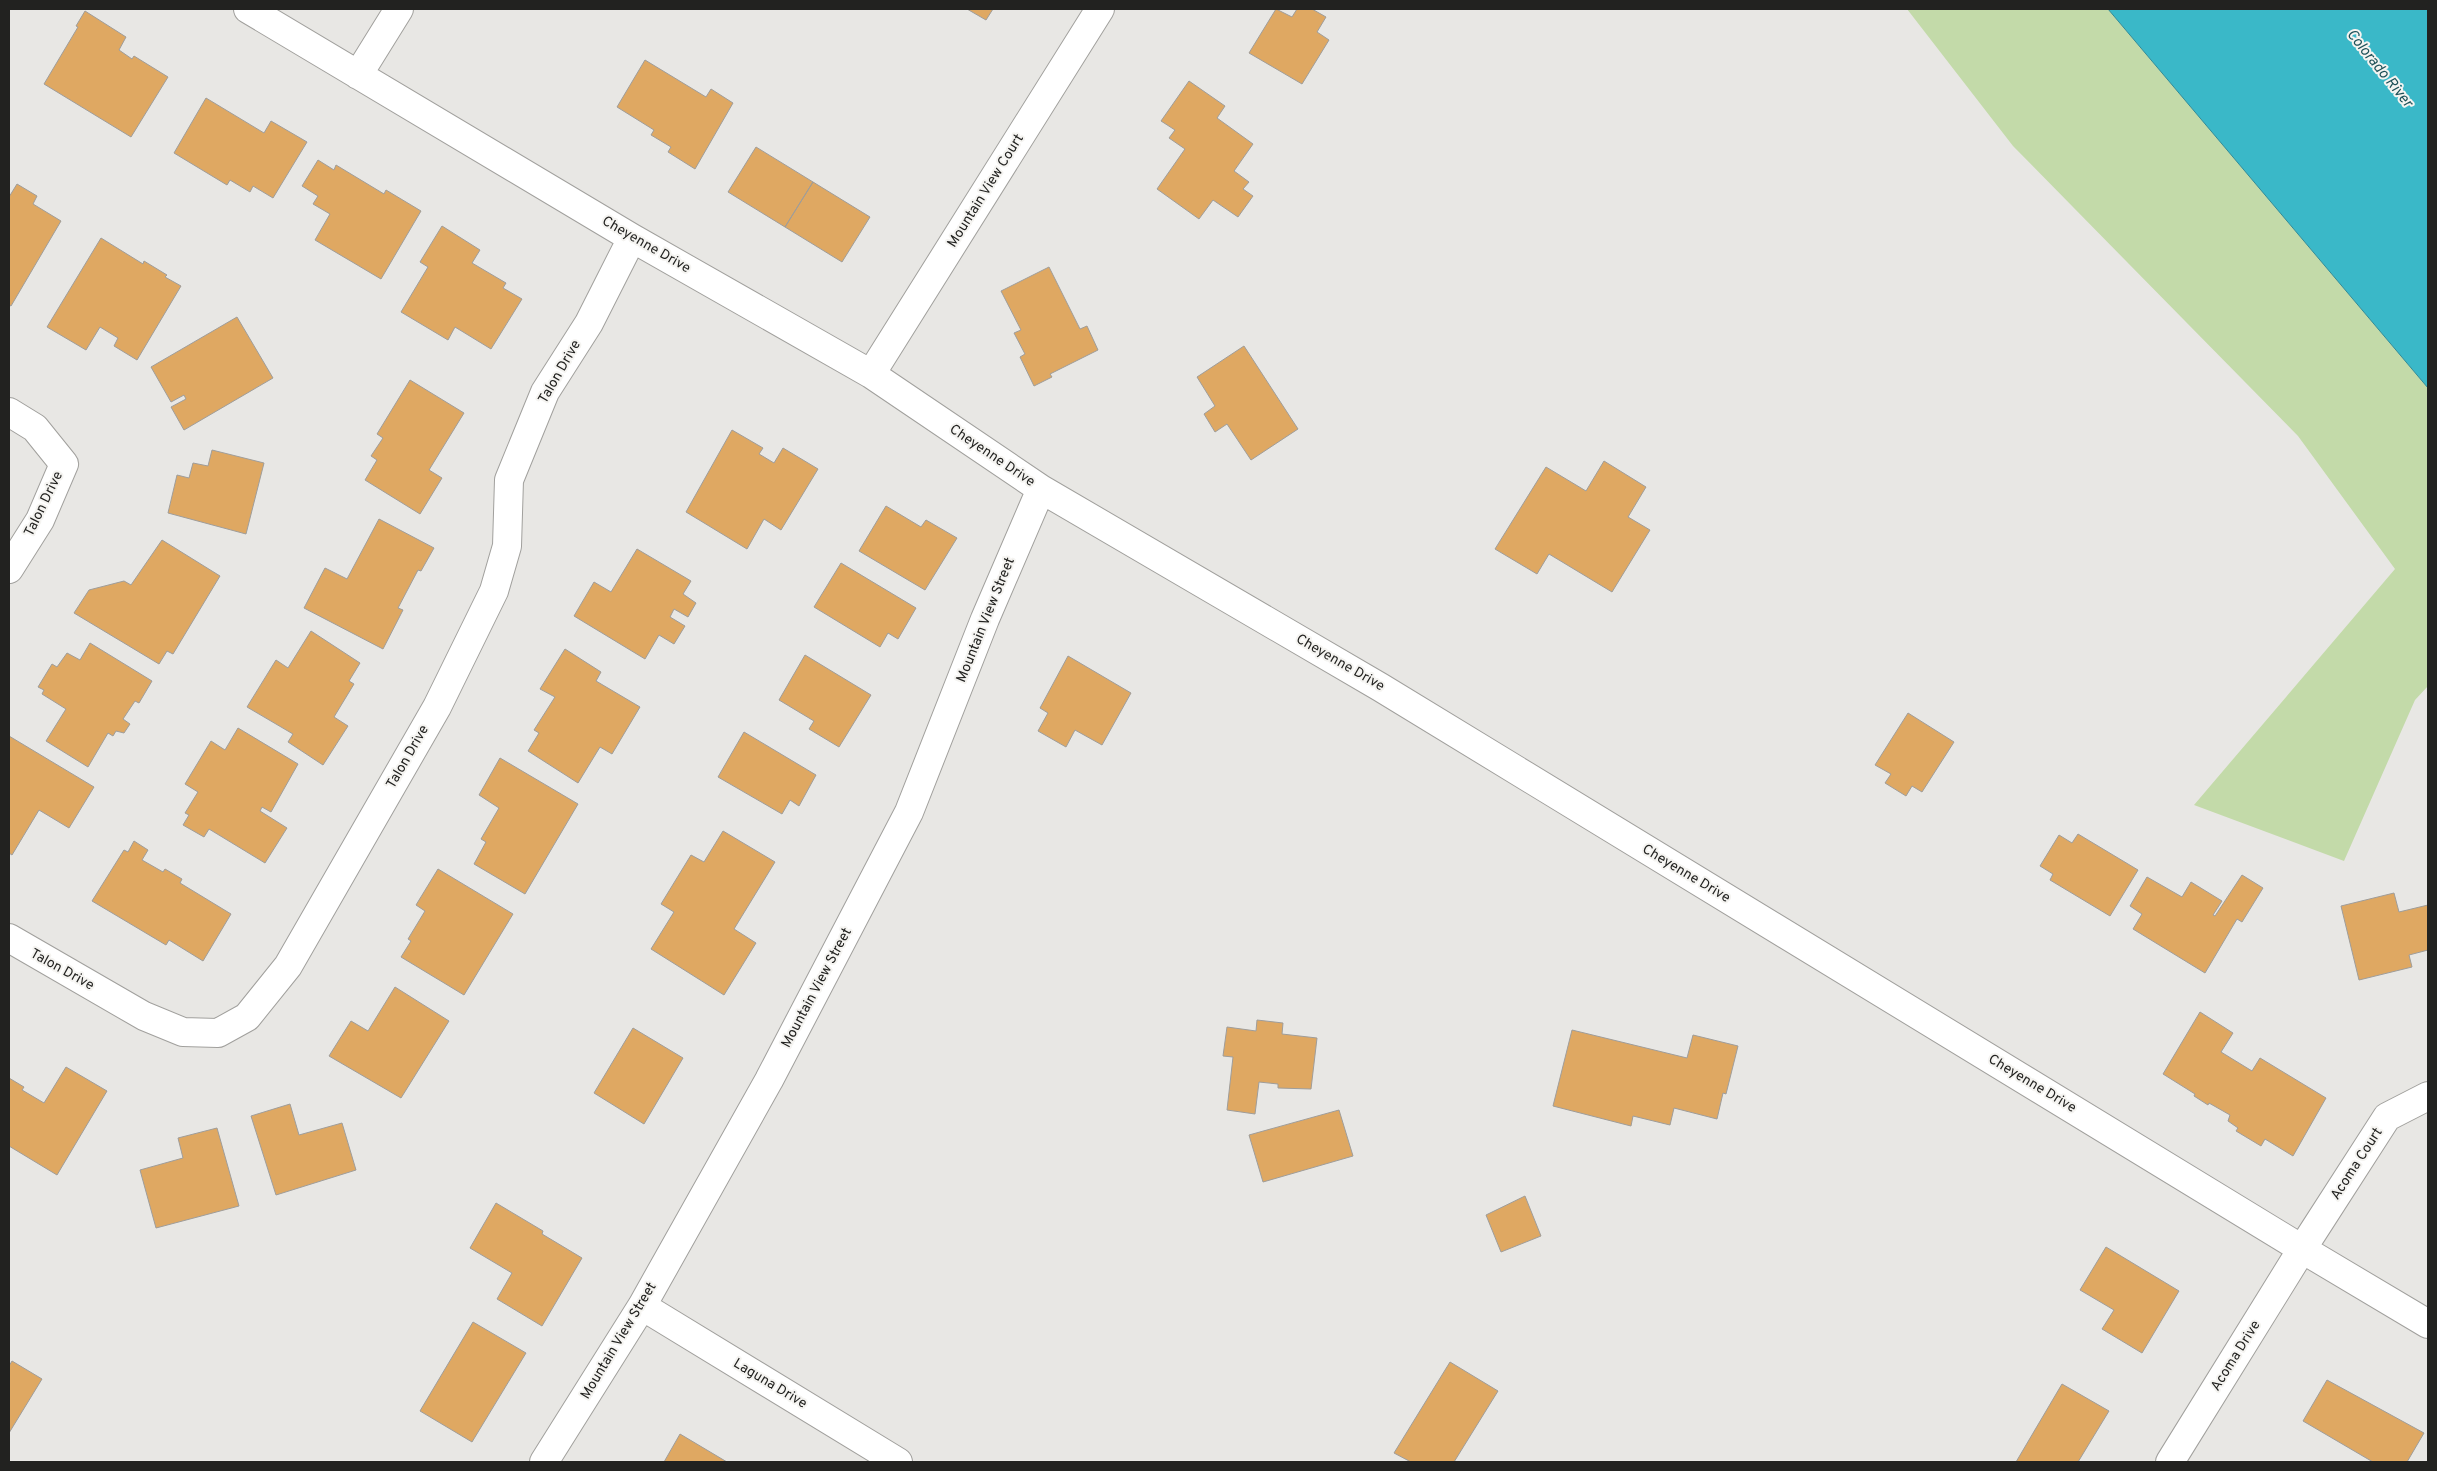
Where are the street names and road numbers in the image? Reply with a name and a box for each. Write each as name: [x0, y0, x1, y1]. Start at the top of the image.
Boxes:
street label: Mountain View Court: [944, 131, 1028, 251]
street label: Cheyenne Drive: [599, 213, 693, 277]
street label: Talon Drive: [535, 337, 585, 407]
street label: Cheyenne Drive: [946, 421, 1038, 491]
street label: Talon Drive: [21, 469, 67, 539]
street label: Mountain View Street: [953, 555, 1019, 685]
street label: Cheyenne Drive: [1293, 631, 1387, 695]
street label: Talon Drive: [383, 722, 433, 792]
street label: Cheyenne Drive: [1639, 841, 1733, 907]
street label: Mountain View Street: [778, 925, 856, 1051]
street label: Talon Drive: [27, 946, 97, 994]
street label: Cheyenne Drive: [1985, 1051, 2079, 1117]
street label: Acoma Court: [2327, 1125, 2387, 1203]
street label: Mountain View Street: [577, 1279, 661, 1403]
street label: Acoma Drive: [2208, 1318, 2264, 1394]
street label: Laguna Drive: [730, 1355, 810, 1413]

